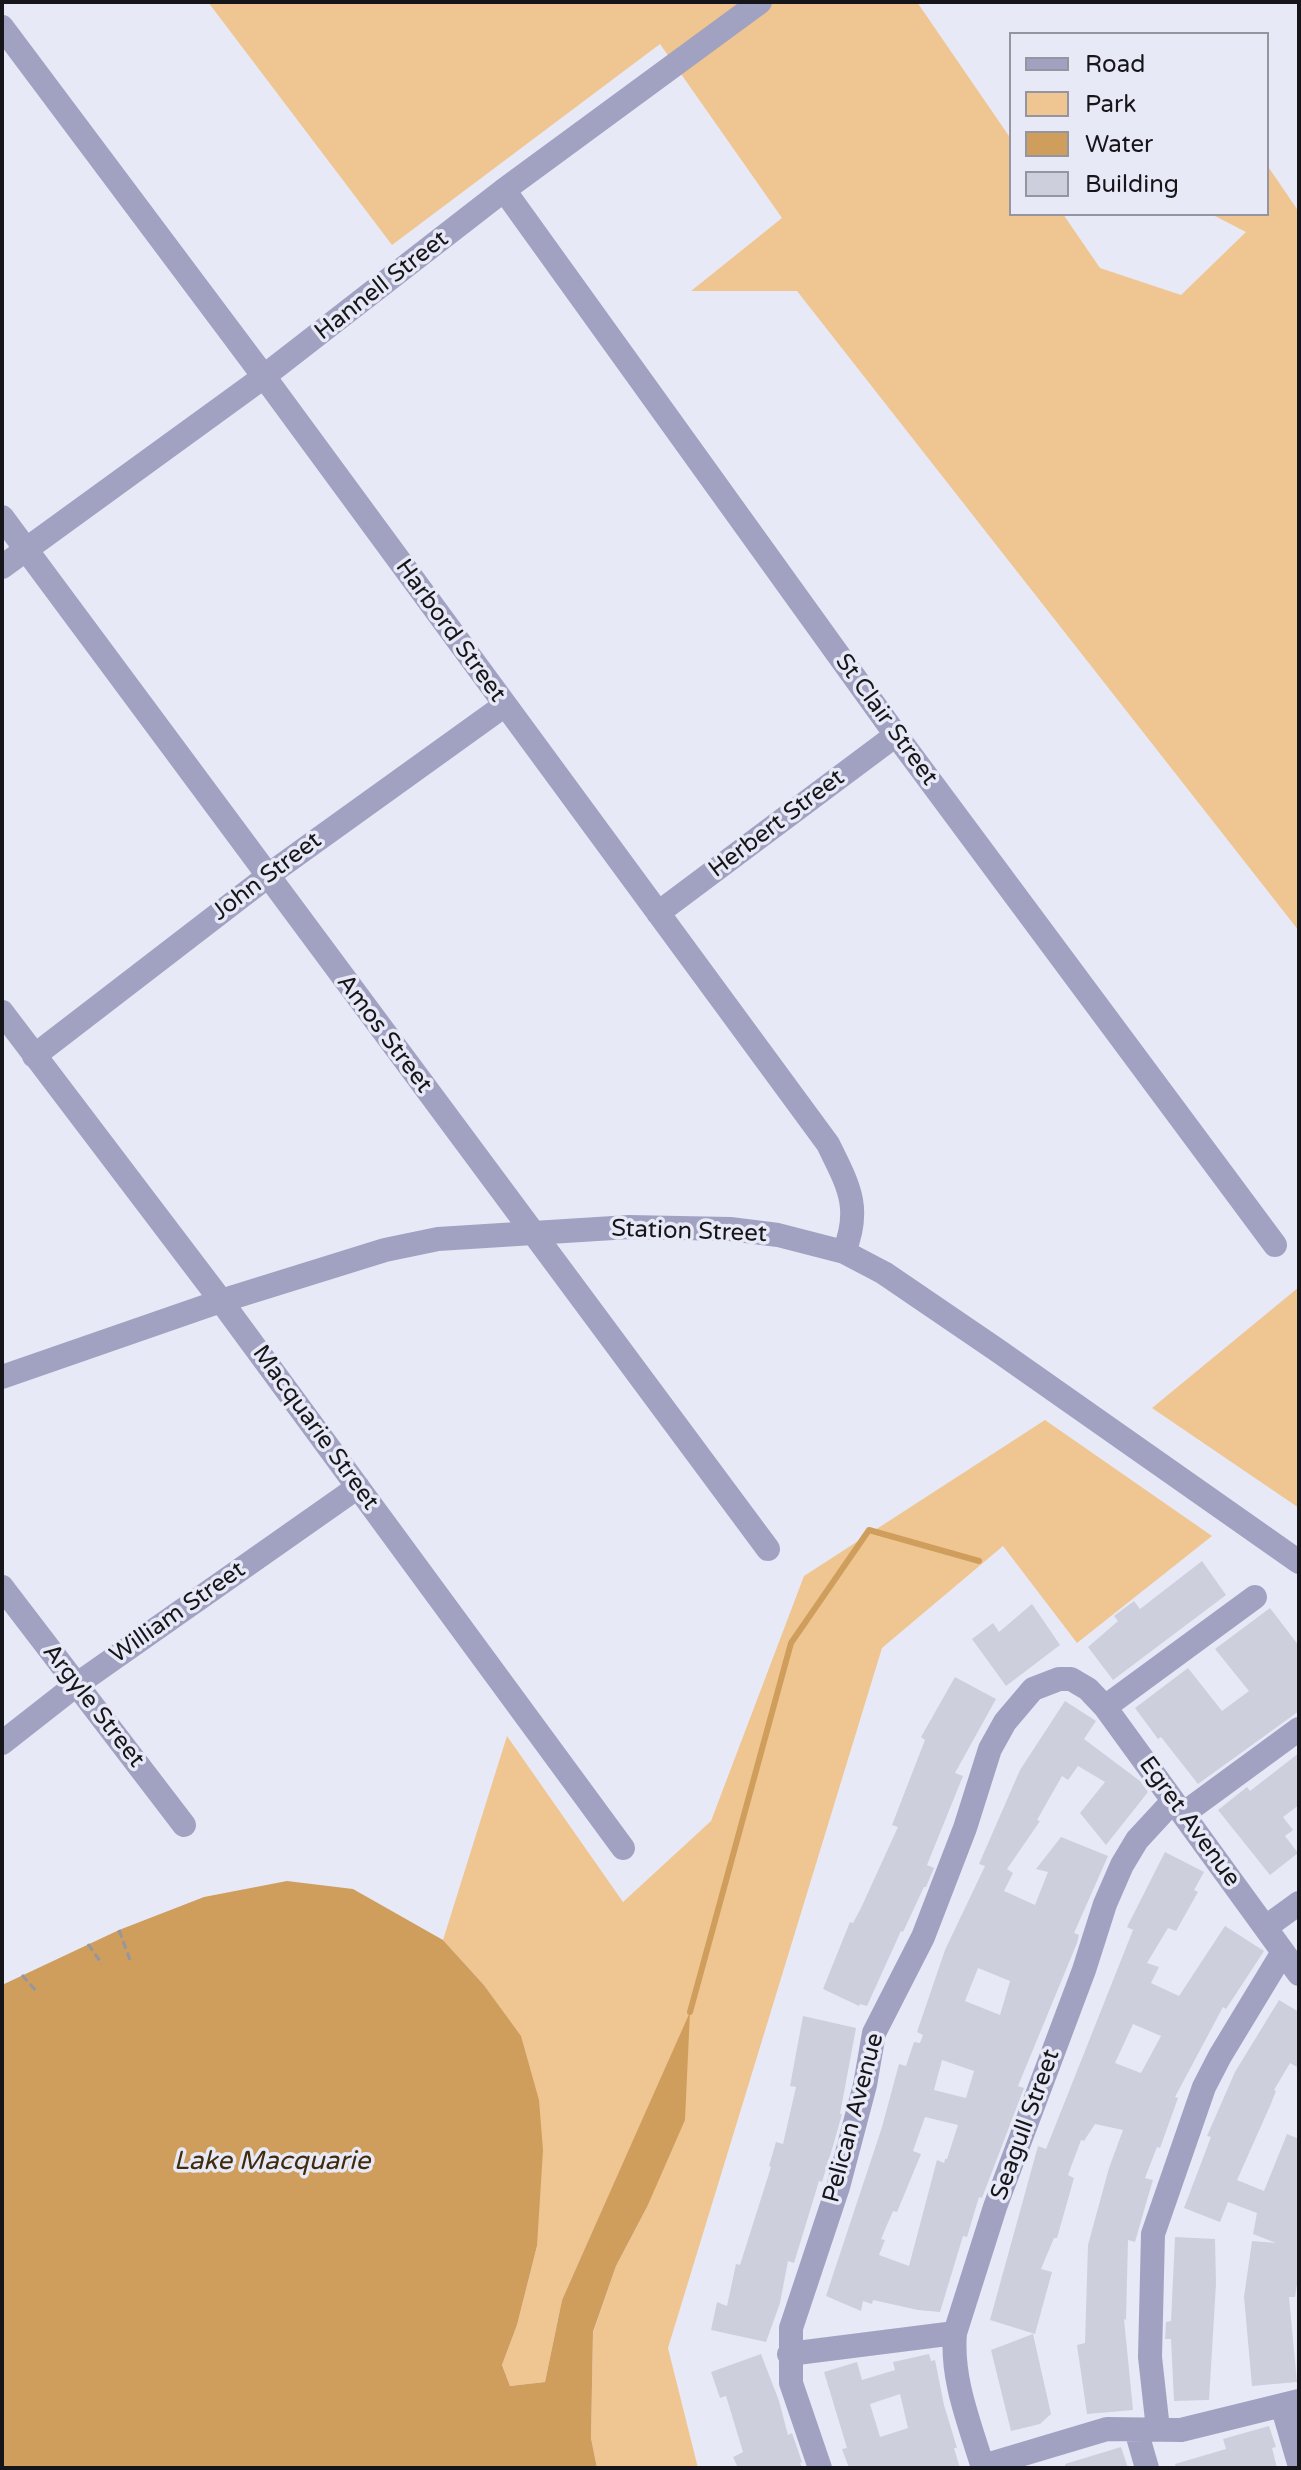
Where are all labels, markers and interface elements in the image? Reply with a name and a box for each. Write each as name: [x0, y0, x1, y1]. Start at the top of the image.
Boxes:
legend: [1009, 32, 1269, 216]
text: Road: [1085, 50, 1145, 79]
text: Park: [1085, 90, 1136, 119]
text: Water: [1085, 130, 1153, 159]
text: Building: [1085, 170, 1179, 199]
street label: Hannell Street: [310, 225, 454, 347]
street label: Harbord Street: [389, 554, 511, 708]
street label: St Clair Street: [829, 649, 943, 791]
street label: Herbert Street: [703, 764, 851, 884]
street label: John Street: [206, 826, 328, 928]
street label: Amos Street: [330, 969, 438, 1099]
street label: Station Street: [611, 1215, 767, 1249]
street label: Macquarie Street: [246, 1340, 384, 1516]
street label: William Street: [105, 1556, 251, 1670]
street label: Argyle Street: [36, 1638, 150, 1774]
street label: Egret Avenue: [1132, 1751, 1246, 1893]
street label: Pelican Avenue: [818, 2030, 890, 2206]
street label: Seagull Street: [985, 2046, 1067, 2204]
water label: Lake Macquarie: [174, 2146, 370, 2178]

